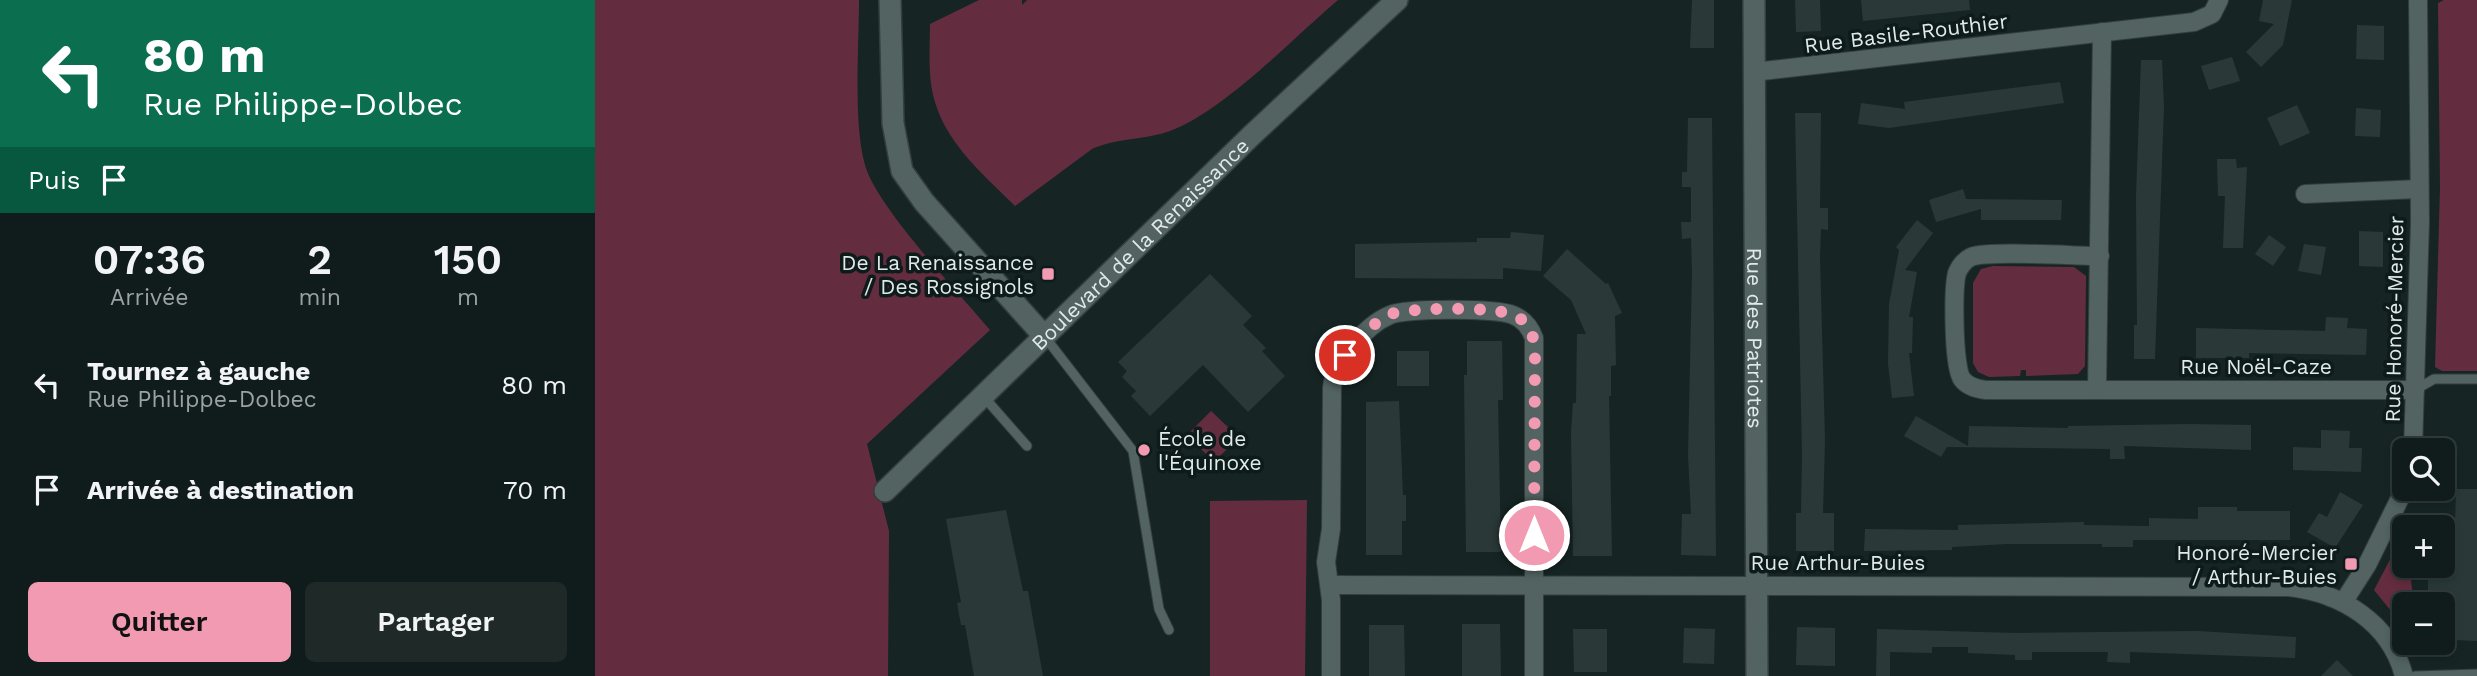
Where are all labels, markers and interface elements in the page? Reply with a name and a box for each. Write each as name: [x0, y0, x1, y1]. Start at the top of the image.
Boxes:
street label: Rue Basile-Routhier: [1803, 8, 2010, 58]
text: 80 m: [143, 26, 265, 84]
icon: left: [28, 28, 119, 119]
text: Rue Philippe-Dolbec: [143, 85, 463, 123]
street label: Boulevard de la Renaissance: [1026, 133, 1254, 355]
icon: arrive: [95, 161, 133, 199]
text: Puis: [28, 165, 81, 195]
street label: Rue Honoré-Mercier: [2380, 215, 2408, 423]
text: 07:36: [93, 235, 206, 284]
text: 2: [307, 235, 332, 284]
text: 150: [434, 235, 502, 284]
street label: Rue des Patriotes: [1743, 247, 1768, 429]
place label: De La Renaissance / Des Rossignols: [841, 250, 1034, 299]
marker: De La Renaissance / Des Rossignols: [1040, 266, 1056, 282]
text: Arrivée: [110, 284, 189, 311]
text: min: [299, 284, 341, 311]
text: m: [457, 284, 479, 311]
pin: [1315, 325, 1375, 385]
icon: arrive: [1326, 336, 1364, 374]
street label: Rue Noël-Caze: [2180, 354, 2332, 379]
text: Tournez à gauche: [87, 356, 310, 386]
icon: left: [28, 366, 66, 404]
text: 80 m: [501, 370, 567, 400]
text: Rue Philippe-Dolbec: [87, 386, 317, 413]
place label: École de l'Équinoxe: [1158, 426, 1262, 475]
map controls: [2392, 438, 2455, 655]
button: search: [2392, 438, 2455, 501]
marker: École de l'Équinoxe: [1136, 442, 1152, 458]
icon: arrive: [28, 471, 66, 509]
text: Arrivée à destination: [87, 475, 354, 505]
text: 70 m: [503, 475, 567, 505]
position arrow: [1497, 498, 1571, 572]
button: +: [2392, 515, 2455, 578]
place label: Honoré-Mercier / Arthur-Buies: [2176, 540, 2337, 589]
street label: Rue Arthur-Buies: [1751, 550, 1925, 575]
marker: Honoré-Mercier / Arthur-Buies: [2343, 556, 2359, 572]
button: Quitter: [28, 582, 291, 662]
button: Partager: [305, 582, 567, 662]
button: −: [2392, 592, 2455, 655]

